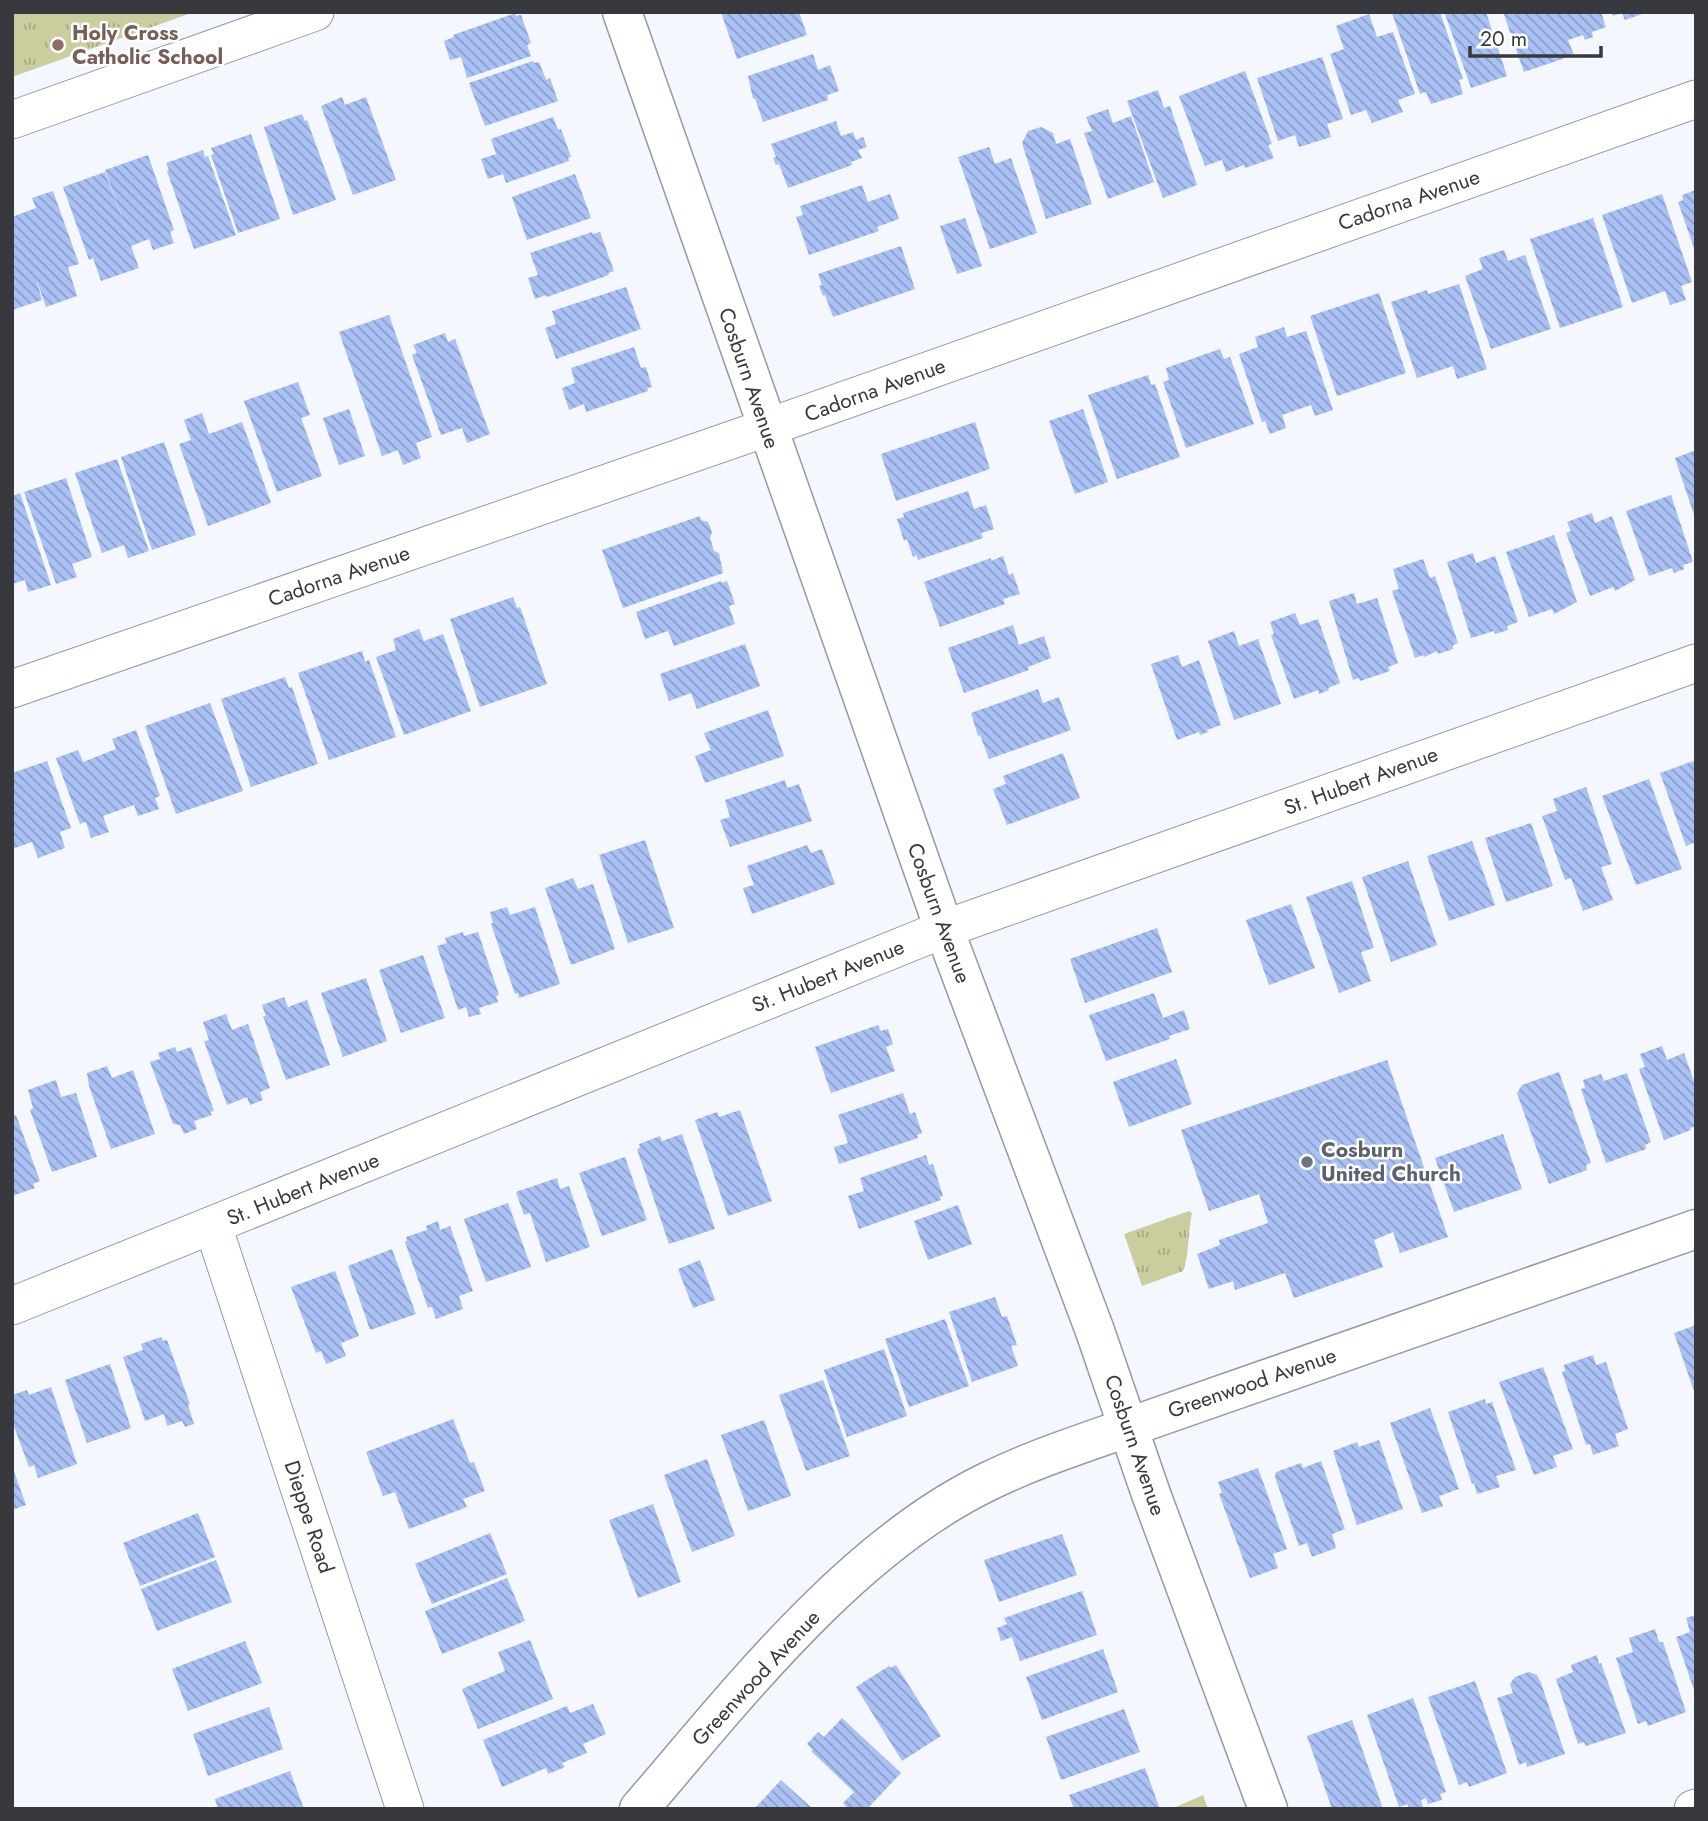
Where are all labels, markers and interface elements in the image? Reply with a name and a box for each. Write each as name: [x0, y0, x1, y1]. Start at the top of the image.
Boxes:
scale bar: [1470, 14, 1601, 58]
place label: Holy Cross Catholic School: [72, 18, 223, 72]
text: 20 m: [1480, 24, 1527, 54]
marker: Holy Cross Catholic School: [50, 37, 66, 53]
street label: Cadorna Avenue: [1334, 162, 1484, 238]
street label: Cosburn Avenue: [711, 303, 787, 453]
street label: Cadorna Avenue: [800, 351, 950, 429]
street label: Cadorna Avenue: [264, 538, 414, 614]
street label: St. Hubert Avenue: [1280, 739, 1442, 823]
street label: Cosburn Avenue: [900, 839, 978, 987]
street label: St. Hubert Avenue: [747, 932, 909, 1020]
place label: Cosburn United Church: [1321, 1135, 1461, 1189]
street label: St. Hubert Avenue: [222, 1145, 384, 1233]
marker: Cosburn United Church: [1299, 1154, 1315, 1170]
street label: Greenwood Avenue: [1164, 1340, 1340, 1426]
street label: Cosburn Avenue: [1097, 1370, 1173, 1520]
street label: Dieppe Road: [277, 1457, 341, 1577]
street label: Greenwood Avenue: [685, 1603, 827, 1753]

